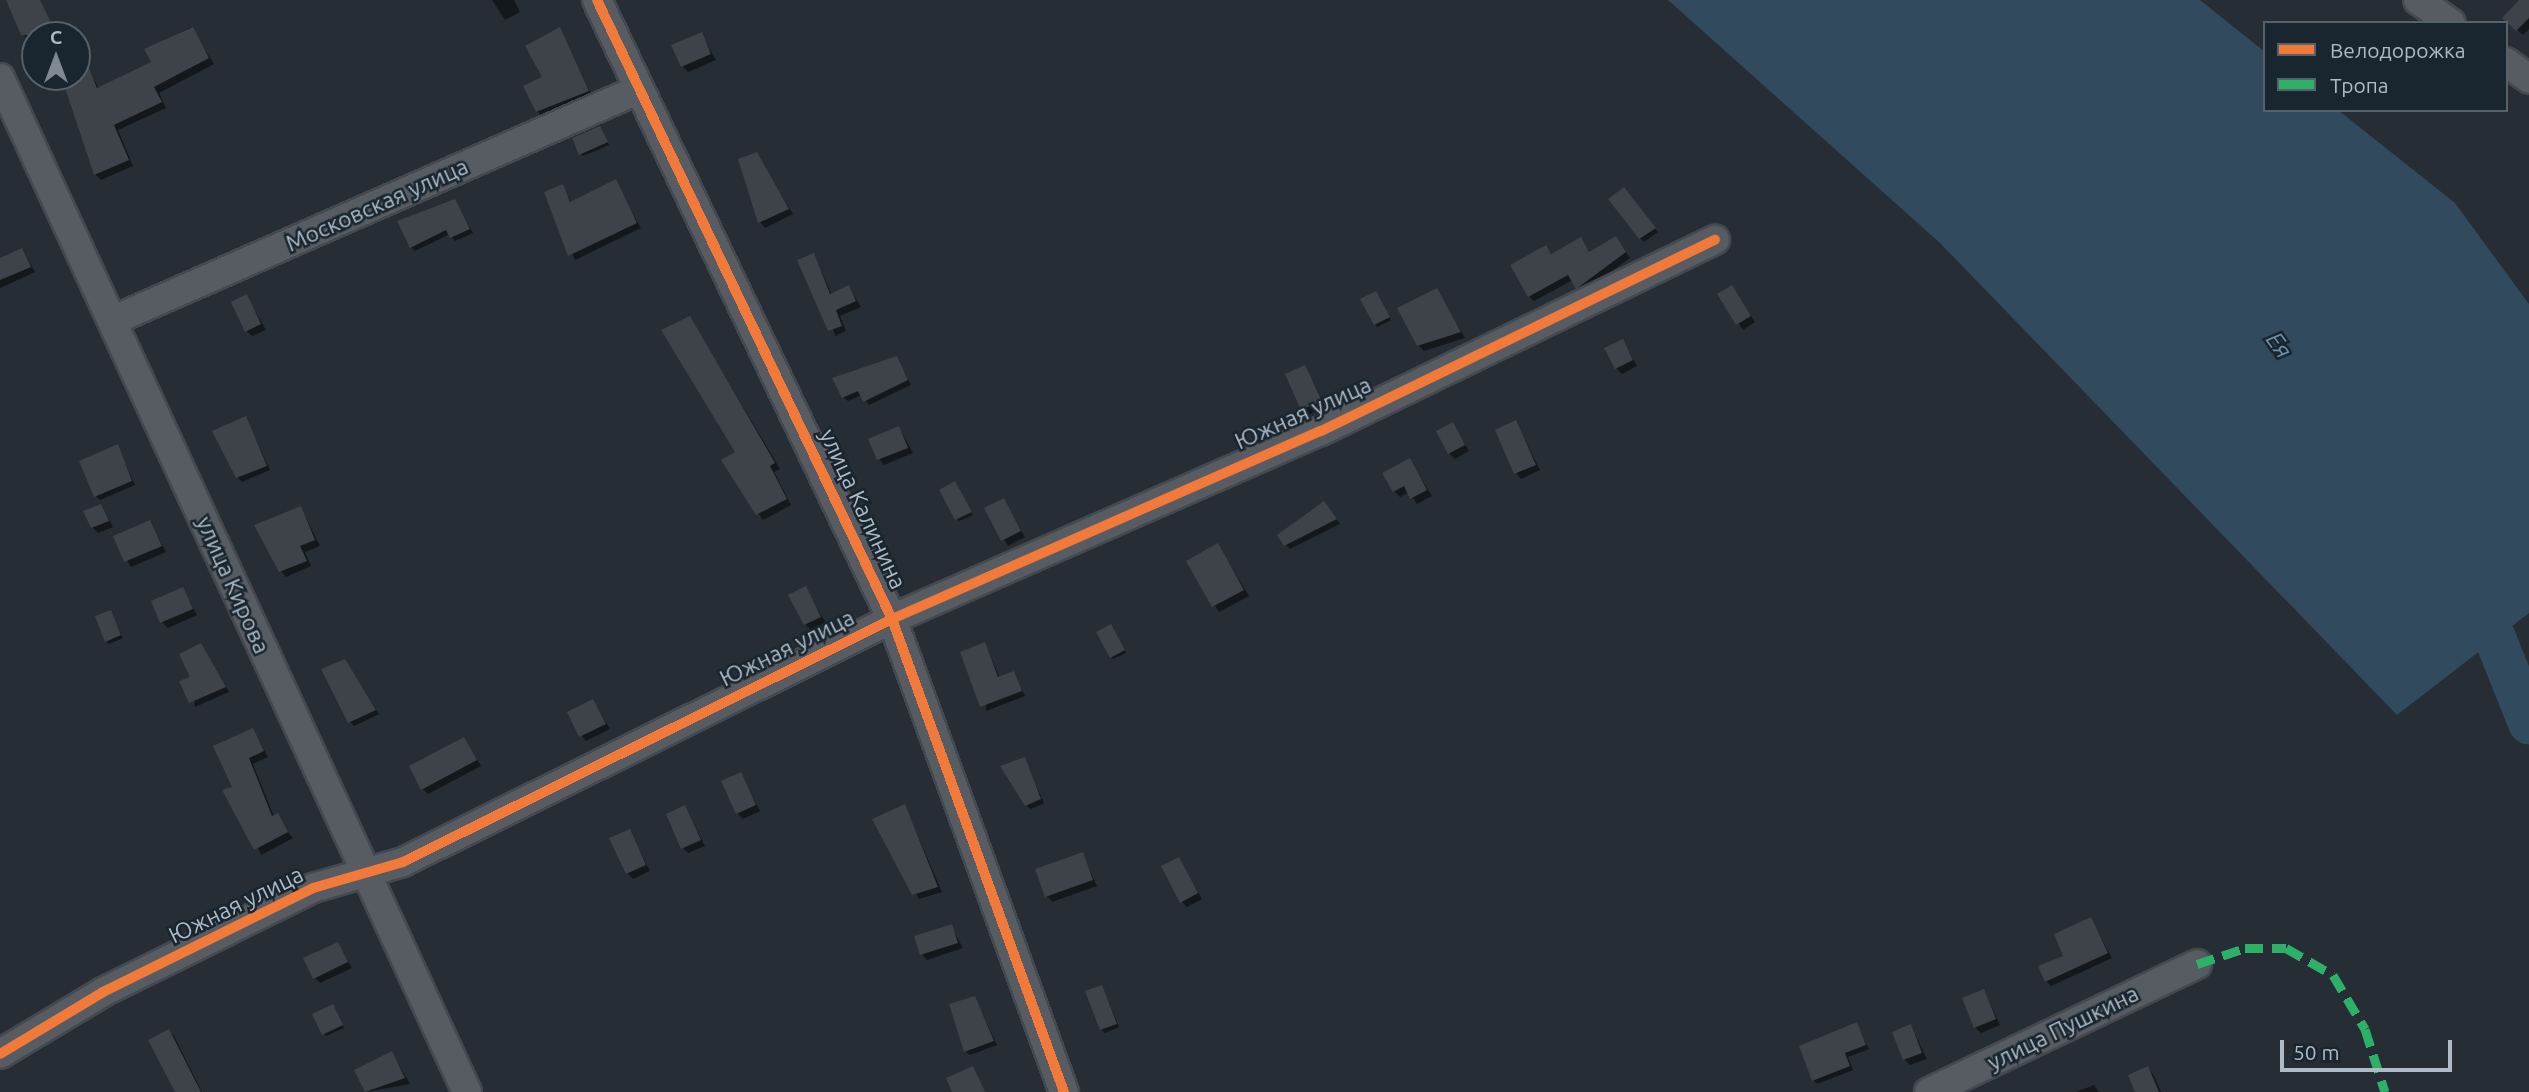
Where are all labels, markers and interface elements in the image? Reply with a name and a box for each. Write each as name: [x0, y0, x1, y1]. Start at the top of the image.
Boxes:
north arrow: [21, 21, 91, 91]
legend: [2263, 21, 2508, 112]
text: С: [50, 26, 62, 48]
text: Велодорожка: [2330, 38, 2466, 62]
text: Тропа: [2330, 73, 2389, 97]
street label: Московская улица: [282, 152, 472, 258]
water label: Ея: [2260, 326, 2298, 364]
street label: Южная улица: [1231, 371, 1375, 455]
street label: улица Калинина: [814, 425, 912, 593]
street label: улица Кирова: [190, 512, 276, 658]
street label: Южная улица: [715, 604, 859, 692]
street label: Южная улица: [164, 861, 308, 949]
street label: улица Пушкина: [1983, 980, 2143, 1076]
scale bar: [2284, 1026, 2456, 1070]
text: 50 m: [2293, 1040, 2340, 1064]

